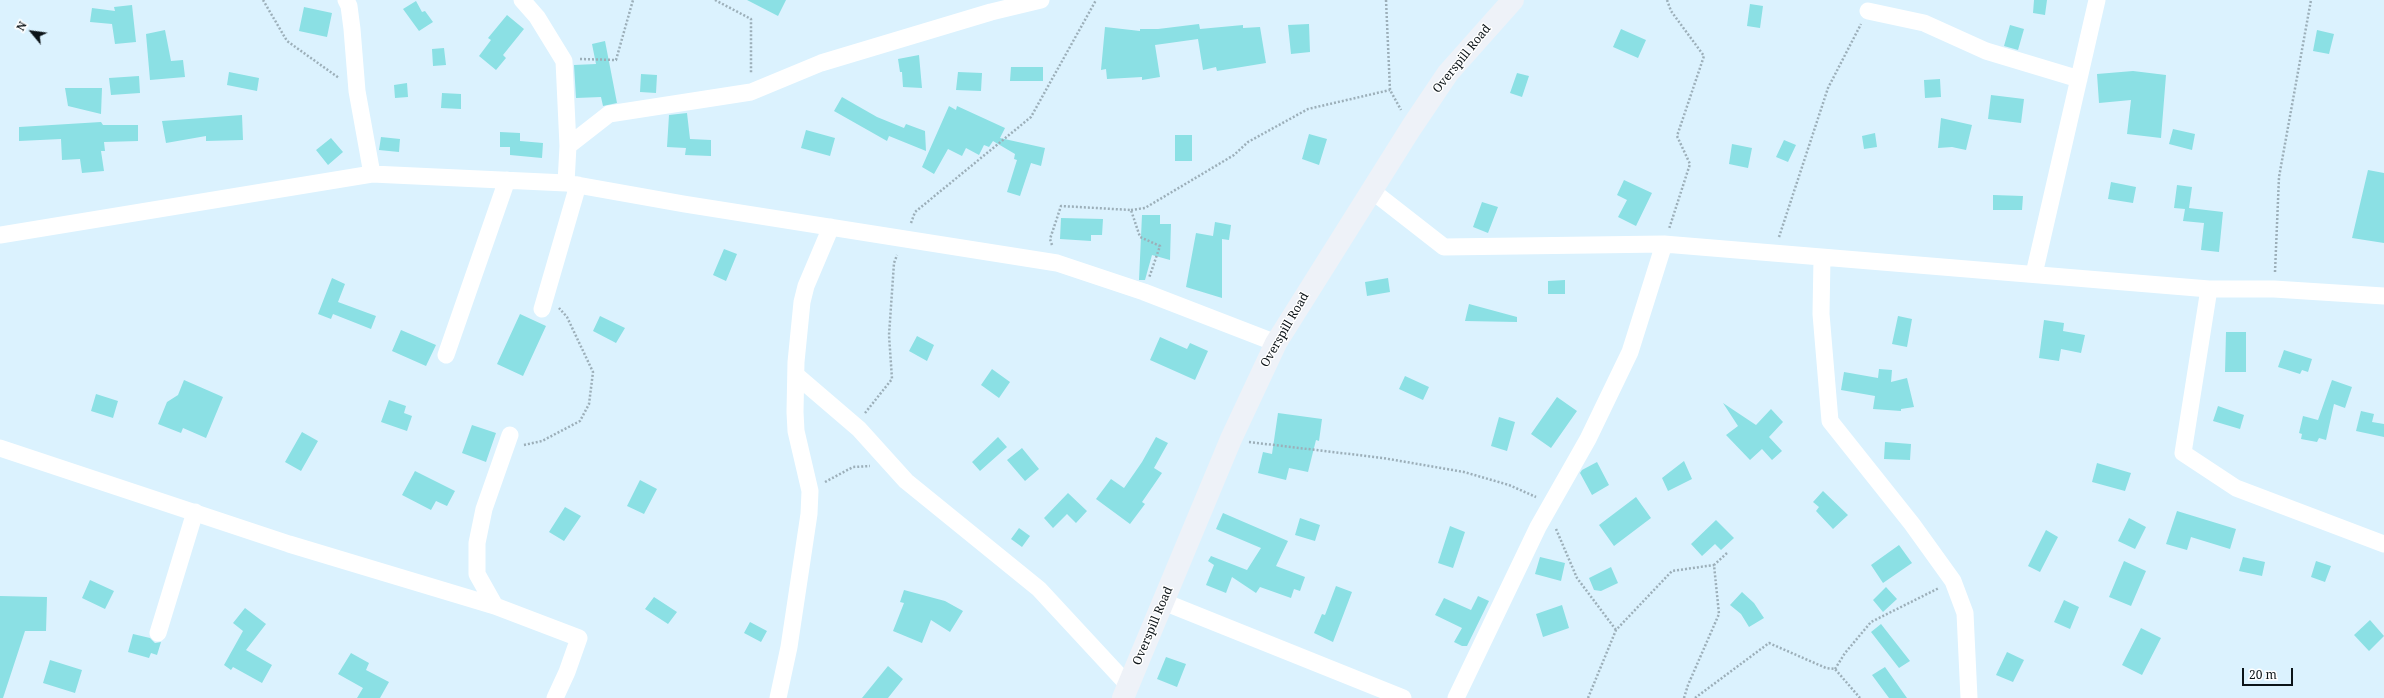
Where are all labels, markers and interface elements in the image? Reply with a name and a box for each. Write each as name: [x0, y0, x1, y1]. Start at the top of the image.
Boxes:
north arrow: [12, 12, 52, 52]
text: N: [12, 19, 30, 33]
street label: Overspill Road: [1430, 22, 1494, 96]
street label: Overspill Road: [1258, 290, 1312, 370]
street label: Overspill Road: [1130, 585, 1176, 667]
scale bar: [2244, 660, 2295, 686]
text: 20 m: [2249, 666, 2277, 683]

